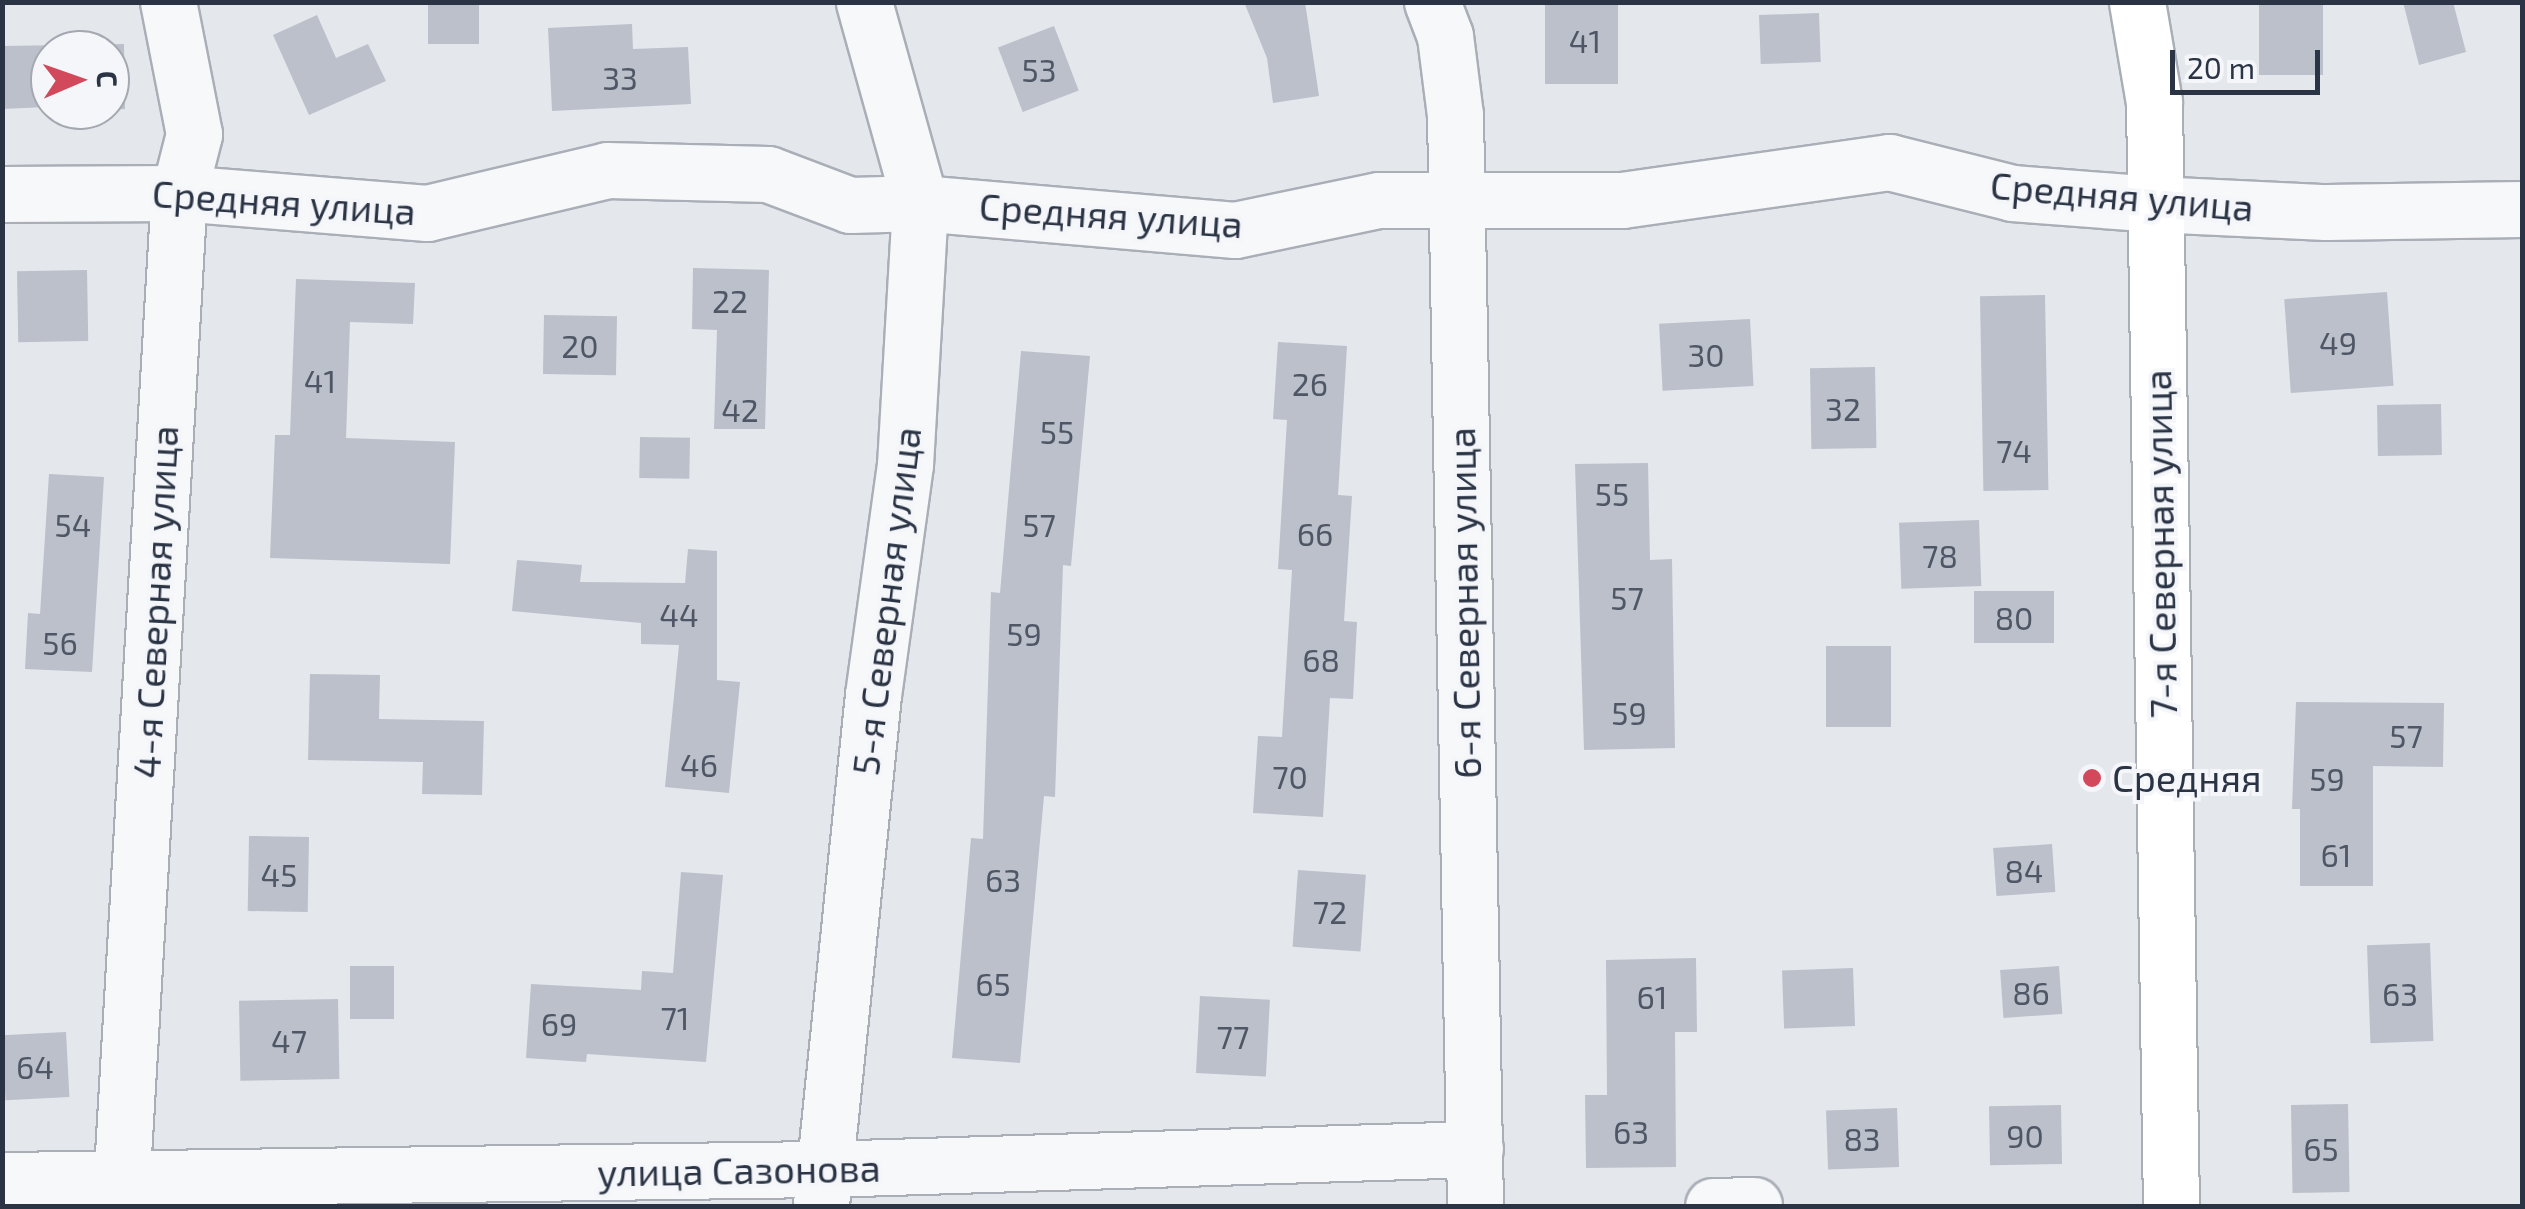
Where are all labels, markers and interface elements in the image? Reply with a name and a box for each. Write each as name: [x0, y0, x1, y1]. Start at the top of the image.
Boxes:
house number: 41: [1569, 21, 1601, 59]
north arrow: [30, 30, 130, 130]
scale bar: [2175, 30, 2325, 92]
text: 20 m: [2187, 49, 2255, 85]
house number: 53: [1022, 50, 1056, 88]
house number: 33: [602, 58, 638, 96]
text: С: [91, 70, 125, 88]
street label: Средняя улица: [1988, 162, 2256, 230]
street label: Средняя улица: [151, 170, 417, 234]
street label: Средняя улица: [978, 183, 1244, 247]
house number: 22: [712, 281, 748, 319]
house number: 49: [2319, 323, 2357, 361]
house number: 20: [561, 326, 599, 364]
house number: 30: [1687, 335, 1725, 373]
house number: 41: [304, 361, 336, 399]
house number: 26: [1292, 364, 1328, 402]
street label: 7-я Северная улица: [2134, 369, 2186, 719]
house number: 32: [1825, 389, 1861, 427]
house number: 42: [721, 390, 759, 428]
house number: 55: [1040, 412, 1074, 450]
street label: 4-я Северная улица: [123, 424, 187, 780]
street label: 5-я Северная улица: [842, 424, 930, 778]
street label: 6-я Северная улица: [1438, 427, 1490, 779]
house number: 74: [1996, 431, 2032, 469]
house number: 55: [1595, 474, 1629, 512]
house number: 54: [55, 505, 91, 543]
house number: 57: [1022, 505, 1056, 543]
house number: 66: [1297, 514, 1333, 552]
house number: 78: [1922, 536, 1958, 574]
house number: 57: [1610, 578, 1644, 616]
house number: 44: [659, 595, 699, 633]
house number: 80: [1995, 598, 2033, 636]
house number: 59: [1006, 614, 1042, 652]
house number: 56: [42, 623, 78, 661]
house number: 68: [1302, 640, 1340, 678]
house number: 59: [1611, 693, 1647, 731]
house number: 57: [2389, 716, 2423, 754]
house number: 46: [680, 745, 718, 783]
place label: Средняя: [2112, 755, 2262, 801]
house number: 70: [1272, 757, 1308, 795]
house number: 59: [2309, 759, 2345, 797]
marker: Средняя: [2081, 767, 2103, 789]
house number: 61: [2320, 835, 2352, 873]
house number: 84: [2004, 851, 2044, 889]
house number: 45: [261, 855, 297, 893]
house number: 63: [985, 860, 1021, 898]
house number: 72: [1313, 892, 1347, 930]
house number: 65: [975, 964, 1011, 1002]
house number: 86: [2012, 973, 2050, 1011]
house number: 63: [2382, 974, 2418, 1012]
house number: 61: [1636, 977, 1668, 1015]
house number: 71: [660, 998, 690, 1036]
house number: 69: [541, 1004, 577, 1042]
house number: 77: [1217, 1017, 1249, 1055]
house number: 47: [271, 1021, 307, 1059]
house number: 64: [16, 1047, 54, 1085]
house number: 63: [1613, 1112, 1649, 1150]
house number: 90: [2006, 1116, 2044, 1154]
house number: 83: [1843, 1119, 1881, 1157]
house number: 65: [2303, 1129, 2339, 1167]
street label: улица Сазонова: [597, 1145, 881, 1195]

